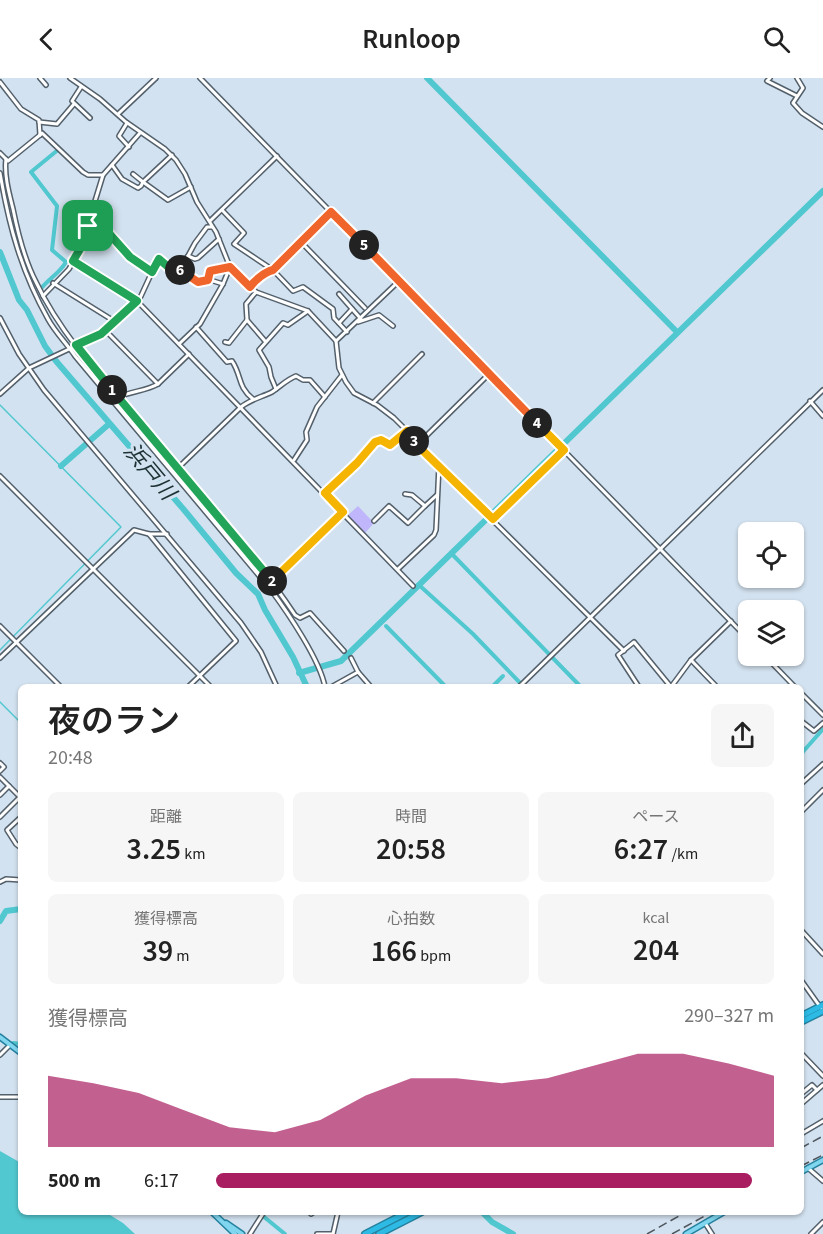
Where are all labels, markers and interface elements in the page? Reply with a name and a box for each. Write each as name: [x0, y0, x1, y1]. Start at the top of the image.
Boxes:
text: Runloop: [362, 20, 461, 59]
icon: back: [30, 23, 63, 56]
icon: search: [760, 23, 793, 56]
pin: [62, 200, 113, 251]
icon: arrive: [71, 209, 104, 242]
pin: 5: [349, 230, 379, 260]
text: 5: [360, 234, 368, 256]
pin: 6: [165, 255, 195, 285]
text: 6: [176, 259, 184, 281]
pin: 1: [97, 375, 127, 405]
text: 1: [108, 379, 116, 401]
pin: 4: [522, 408, 552, 438]
text: 4: [533, 412, 541, 434]
pin: 3: [399, 426, 429, 456]
text: 3: [410, 430, 418, 452]
water label: 浜戸川: [116, 436, 184, 509]
map controls: [738, 522, 804, 666]
button: locate: [738, 522, 804, 588]
pin: 2: [257, 566, 287, 596]
text: 2: [268, 570, 276, 592]
button: layers: [738, 600, 804, 666]
text: 夜のラン: [48, 698, 180, 745]
button: share: [711, 704, 774, 767]
text: 20:48: [48, 744, 93, 772]
text: 距離: [150, 806, 182, 828]
text: 時間: [395, 806, 427, 828]
text: ペース: [632, 806, 680, 828]
text: 3.25: [127, 828, 181, 871]
text: 20:58: [376, 828, 446, 871]
text: 6:27: [614, 828, 668, 871]
text: km: [181, 843, 205, 865]
text: /km: [668, 843, 698, 865]
text: kcal: [643, 907, 669, 929]
text: 獲得標高: [134, 908, 198, 930]
text: 心拍数: [387, 908, 435, 930]
text: 204: [633, 929, 679, 972]
text: 39: [142, 930, 173, 973]
text: 166: [371, 930, 417, 973]
text: m: [173, 945, 190, 967]
text: bpm: [417, 945, 451, 967]
text: 290–327 m: [684, 1002, 774, 1030]
text: 獲得標高: [48, 1005, 128, 1033]
text: 500 m: [48, 1167, 101, 1195]
text: 6:17: [144, 1167, 179, 1195]

